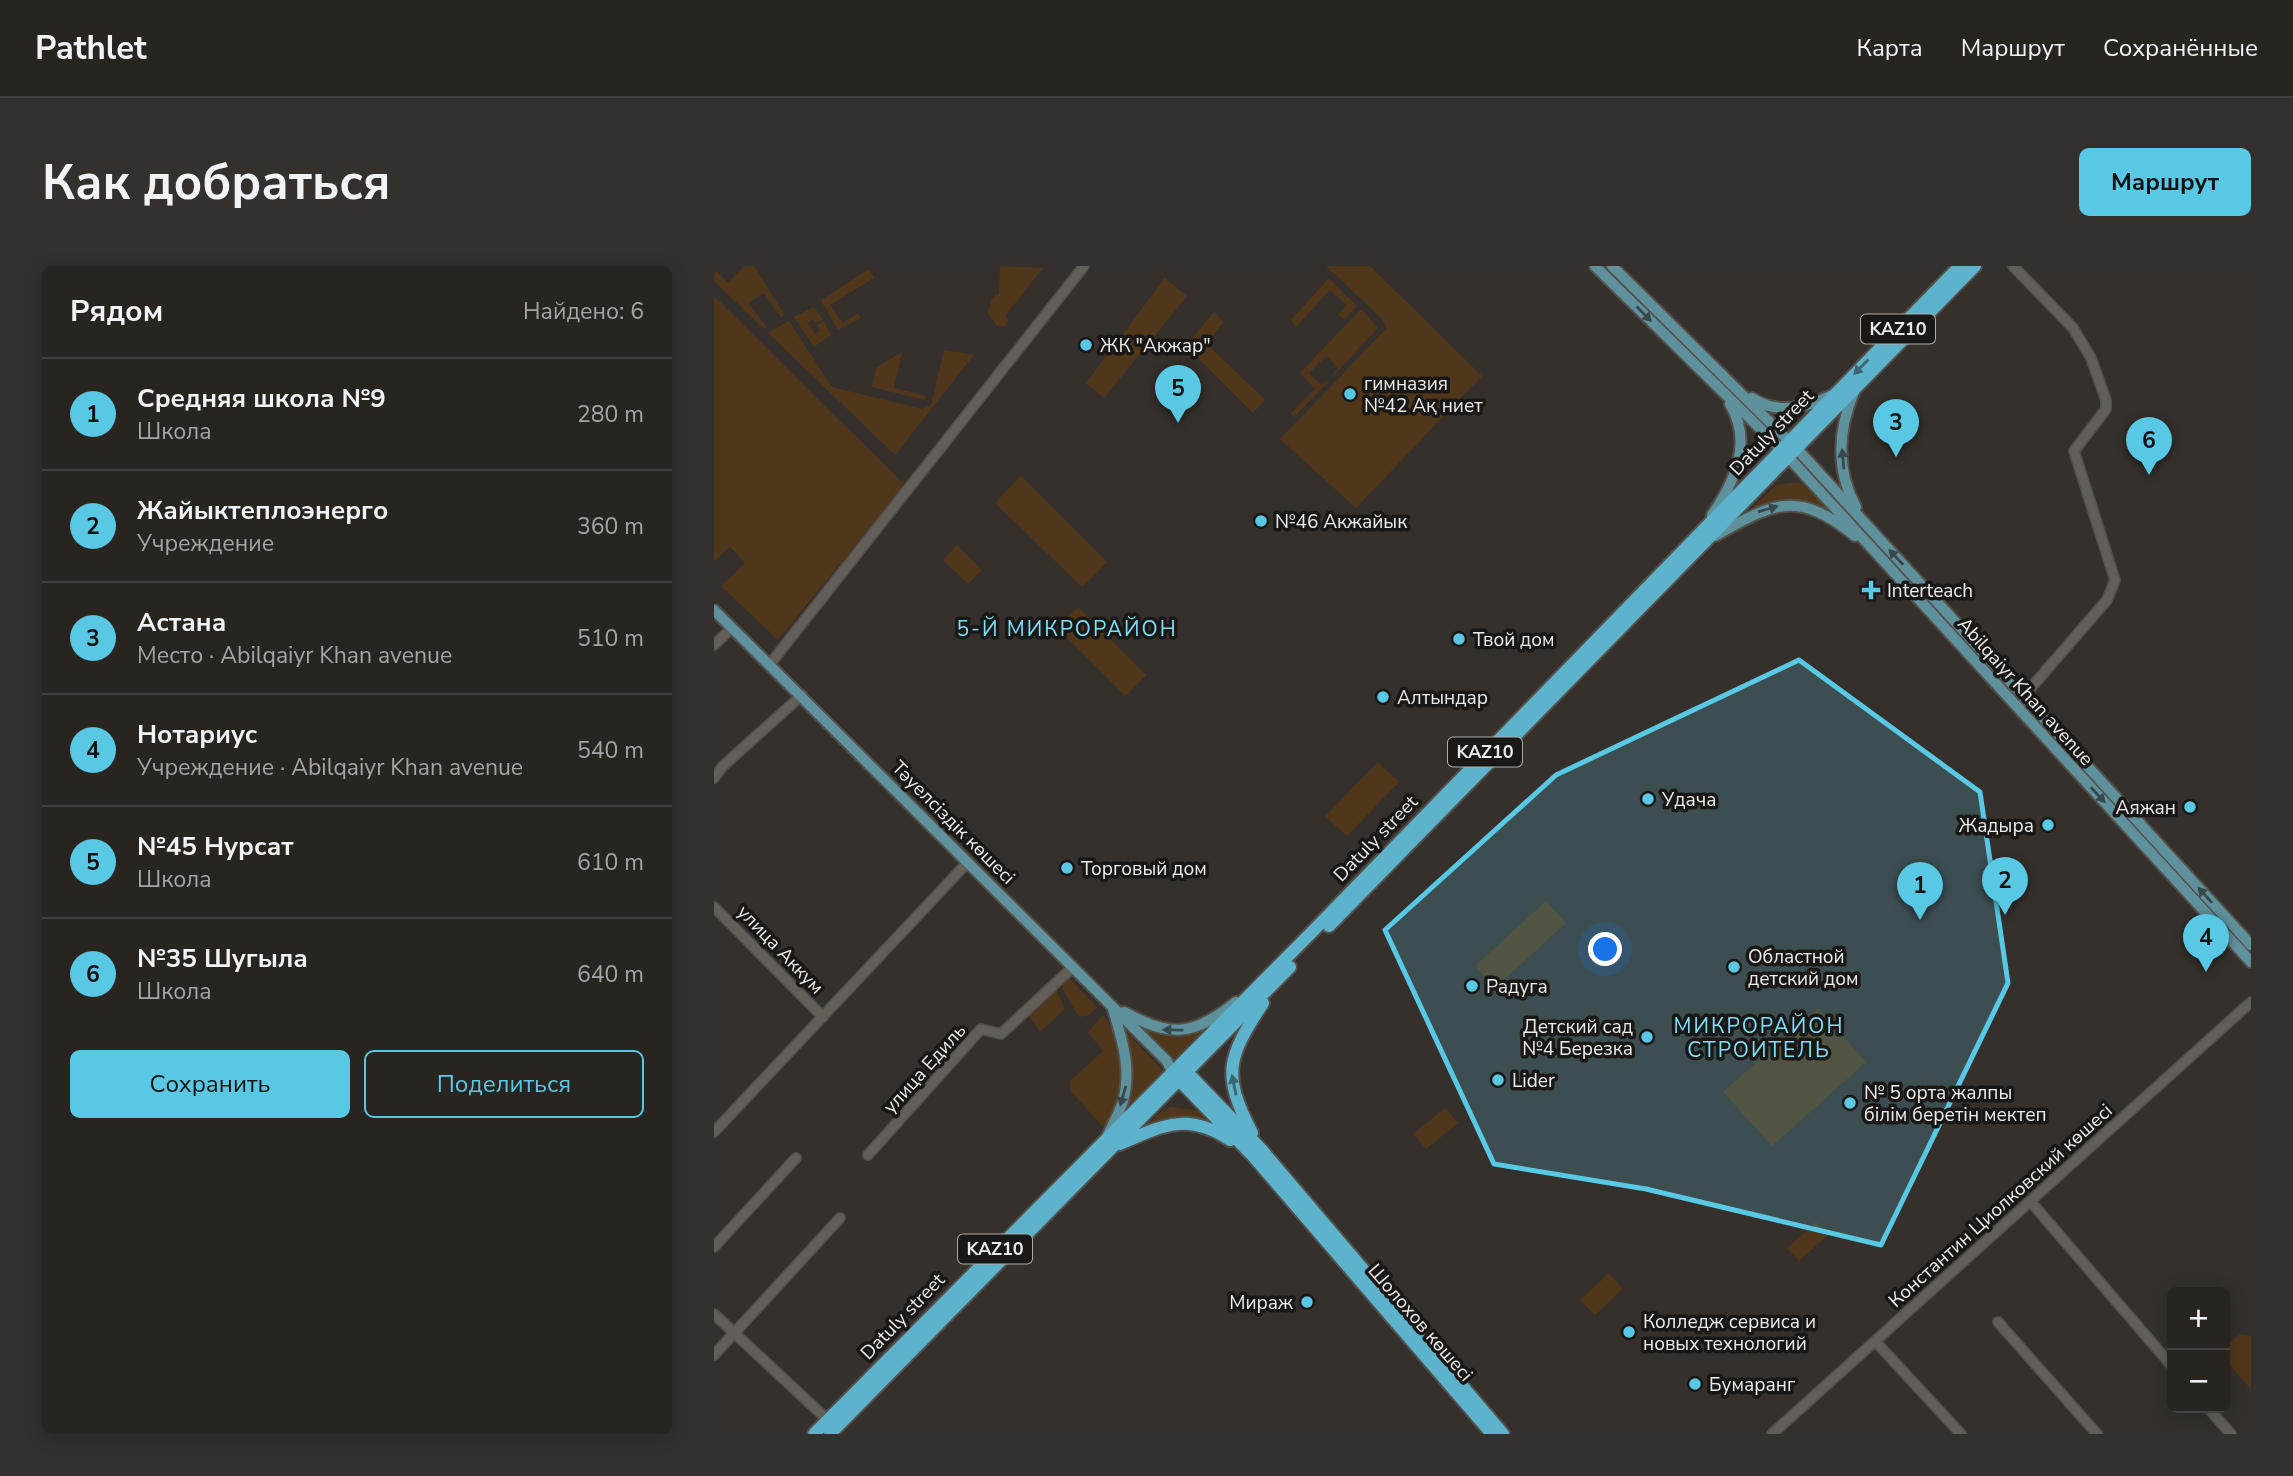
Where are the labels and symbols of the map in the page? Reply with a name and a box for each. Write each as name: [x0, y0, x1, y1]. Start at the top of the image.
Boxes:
one-way arrow: [1636, 306, 1652, 322]
road number: KAZ10: [1861, 314, 1935, 344]
place label: ЖК "Акжар": [1100, 333, 1211, 359]
marker: ЖК "Акжар": [1078, 337, 1094, 353]
one-way arrow: [1853, 359, 1870, 376]
pin: 5: [1155, 365, 1201, 423]
place label: гимназия №42 Ақ ниет: [1364, 371, 1483, 419]
street label: Datuly street: [1724, 384, 1820, 482]
marker: гимназия №42 Ақ ниет: [1342, 386, 1358, 402]
pin: 3: [1873, 399, 1919, 457]
pin: 6: [2126, 417, 2172, 475]
one-way arrow: [1837, 447, 1848, 469]
one-way arrow: [1758, 503, 1780, 514]
place label: №46 Акжайык: [1275, 509, 1407, 535]
marker: №46 Акжайык: [1253, 513, 1269, 529]
one-way arrow: [1888, 548, 1904, 566]
place label: Interteach: [1887, 578, 1973, 604]
marker: Interteach: [1861, 580, 1881, 600]
street label: Abilqaiyr Khan avenue: [1952, 612, 2099, 772]
district label: 5-Й МИКРОРАЙОН: [956, 615, 1178, 643]
place label: Твой дом: [1473, 627, 1555, 653]
marker: Твой дом: [1451, 631, 1467, 647]
place label: Алтындар: [1397, 685, 1488, 711]
marker: Алтындар: [1375, 689, 1391, 705]
road number: KAZ10: [1448, 738, 1522, 766]
street label: Тәуелсіздік көшесі: [886, 755, 1021, 890]
one-way arrow: [2090, 786, 2106, 804]
place label: Удача: [1661, 787, 1716, 813]
street label: Datuly street: [1328, 790, 1424, 888]
marker: Удача: [1640, 791, 1656, 807]
place label: Аяжан: [2116, 795, 2176, 821]
marker: Аяжан: [2182, 799, 2198, 815]
place label: Жадыра: [1959, 813, 2034, 839]
marker: Жадыра: [2040, 817, 2056, 833]
place label: Торговый дом: [1081, 856, 1207, 882]
pin: 2: [1982, 857, 2028, 915]
marker: Торговый дом: [1059, 860, 1075, 876]
pin: 1: [1897, 862, 1943, 920]
one-way arrow: [2197, 886, 2213, 904]
street label: улица Аккум: [731, 900, 829, 1000]
pin: 4: [2183, 914, 2229, 972]
your location: [1588, 932, 1622, 966]
place label: Областной детский дом: [1748, 944, 1859, 992]
marker: Областной детский дом: [1726, 959, 1742, 975]
place label: Радуга: [1486, 974, 1548, 1000]
marker: Радуга: [1464, 978, 1480, 994]
district label: МИКРОРАЙОН СТРОИТЕЛЬ: [1674, 1012, 1844, 1064]
place label: Детский сад №4 Березка: [1522, 1014, 1633, 1062]
street label: улица Едиль: [877, 1018, 972, 1119]
one-way arrow: [1162, 1024, 1184, 1035]
marker: Детский сад №4 Березка: [1639, 1029, 1655, 1045]
place label: Lider: [1512, 1068, 1555, 1094]
marker: Lider: [1490, 1072, 1506, 1088]
one-way arrow: [1228, 1074, 1239, 1096]
place label: № 5 орта жалпы білім беретін мектеп: [1864, 1080, 2047, 1128]
one-way arrow: [1118, 1086, 1128, 1107]
marker: № 5 орта жалпы білім беретін мектеп: [1842, 1095, 1858, 1111]
street label: Константин Циолковский көшесі: [1883, 1098, 2118, 1313]
road number: KAZ10: [958, 1234, 1032, 1264]
street label: Шолохов көшесі: [1362, 1258, 1479, 1387]
street label: Datuly street: [855, 1268, 951, 1366]
place label: Мираж: [1229, 1290, 1293, 1316]
marker: Мираж: [1299, 1294, 1315, 1310]
place label: Колледж сервиса и новых технологий: [1643, 1309, 1816, 1357]
marker: Колледж сервиса и новых технологий: [1621, 1324, 1637, 1340]
place label: Бумаранг: [1709, 1372, 1795, 1398]
marker: Бумаранг: [1687, 1376, 1703, 1392]

